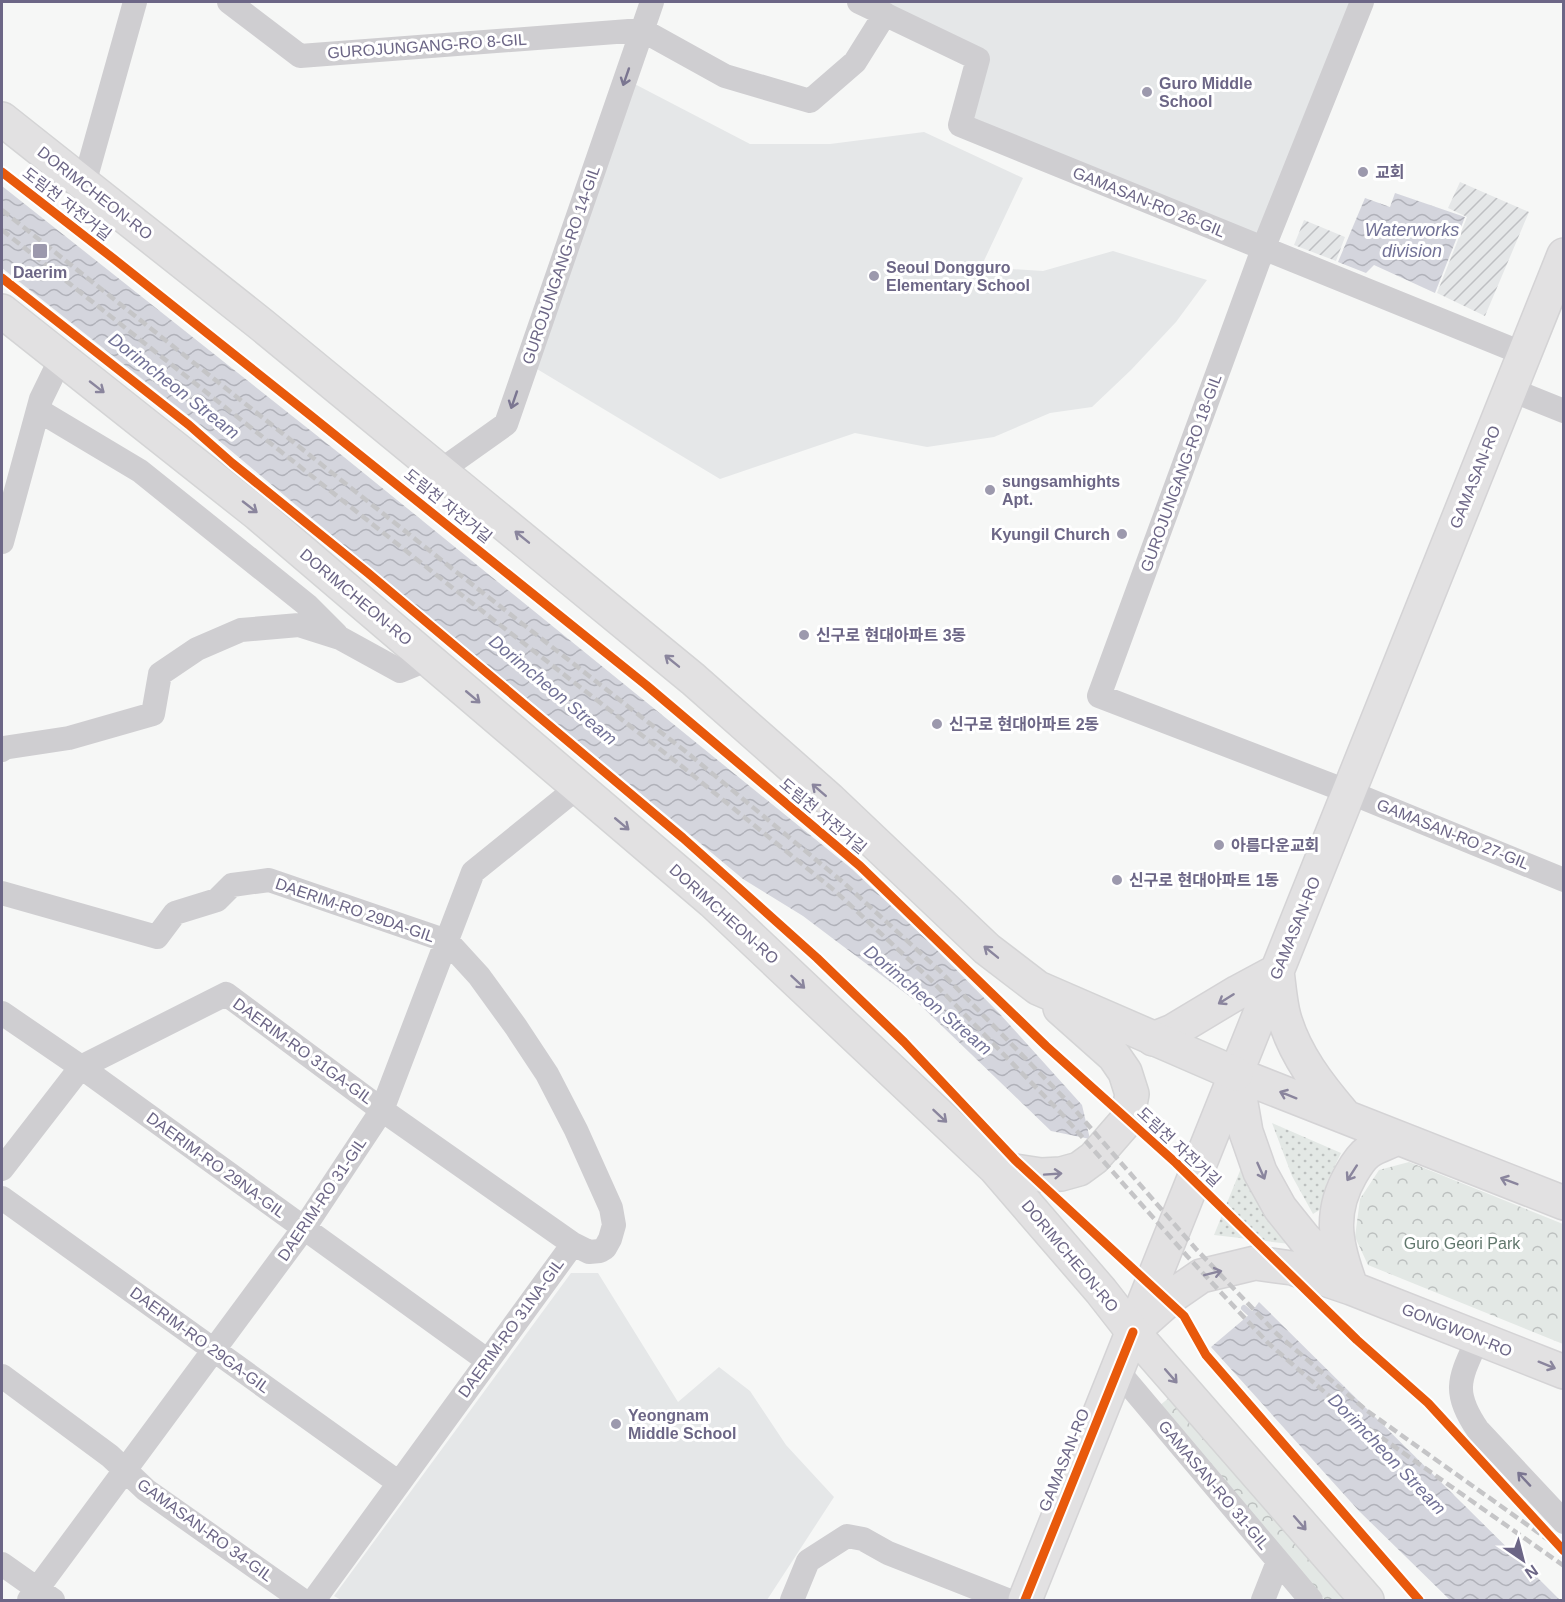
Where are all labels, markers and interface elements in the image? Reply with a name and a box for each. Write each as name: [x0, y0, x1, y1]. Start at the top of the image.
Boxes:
street label: GUROJUNGANG-RO 8-GIL: [327, 31, 527, 61]
one-way arrow: [620, 67, 631, 86]
place label: Guro Middle School: [1159, 75, 1252, 110]
marker: Guro Middle School: [1140, 85, 1154, 99]
street label: DORIMCHEON-RO: [34, 143, 156, 243]
street label: GUROJUNGANG-RO 14-GIL: [519, 163, 603, 367]
street label: 도림천 자전거길: [19, 164, 115, 244]
street label: GAMASAN-RO 26-GIL: [1070, 164, 1228, 240]
place label: 교회: [1375, 164, 1404, 181]
marker: 교회: [1356, 165, 1370, 179]
water label: Waterworks division: [1365, 220, 1459, 261]
marker: Daerim: [31, 242, 49, 260]
place label: Seoul Dongguro Elementary School: [886, 259, 1030, 294]
place label: Daerim: [13, 264, 67, 281]
marker: Seoul Dongguro Elementary School: [867, 269, 881, 283]
water label: Dorimcheon Stream: [105, 329, 243, 443]
street label: GUROJUNGANG-RO 18-GIL: [1137, 372, 1225, 574]
one-way arrow: [89, 380, 105, 393]
one-way arrow: [508, 390, 519, 409]
street label: GAMASAN-RO: [1447, 423, 1503, 531]
street label: 도림천 자전거길: [401, 466, 495, 546]
place label: sungsamhights Apt.: [1002, 473, 1120, 508]
marker: sungsamhights Apt.: [983, 483, 997, 497]
one-way arrow: [242, 501, 258, 514]
place label: Kyungil Church: [991, 526, 1110, 543]
marker: Kyungil Church: [1115, 527, 1129, 541]
one-way arrow: [514, 531, 530, 544]
street label: DORIMCHEON-RO: [297, 545, 415, 649]
place label: 신구로 현대아파트 3동: [816, 626, 966, 644]
marker: 신구로 현대아파트 3동: [797, 628, 811, 642]
water label: Dorimcheon Stream: [485, 631, 621, 749]
one-way arrow: [664, 655, 680, 668]
one-way arrow: [465, 691, 481, 704]
place label: 신구로 현대아파트 2동: [949, 715, 1099, 733]
marker: 신구로 현대아파트 2동: [930, 717, 944, 731]
street label: 도림천 자전거길: [776, 775, 870, 857]
one-way arrow: [812, 783, 827, 797]
street label: GAMASAN-RO 27-GIL: [1374, 796, 1532, 872]
one-way arrow: [614, 817, 629, 831]
place label: 아름다운교회: [1231, 837, 1319, 854]
marker: 아름다운교회: [1212, 838, 1226, 852]
street label: DORIMCHEON-RO: [666, 861, 782, 967]
place label: 신구로 현대아파트 1동: [1129, 871, 1279, 889]
marker: 신구로 현대아파트 1동: [1110, 873, 1124, 887]
street label: GAMASAN-RO: [1267, 874, 1323, 982]
street label: DAERIM-RO 29DA-GIL: [273, 875, 437, 945]
water label: Dorimcheon Stream: [860, 941, 996, 1059]
one-way arrow: [984, 946, 1000, 959]
one-way arrow: [791, 975, 806, 989]
one-way arrow: [1218, 994, 1235, 1006]
street label: DAERIM-RO 31GA-GIL: [230, 995, 376, 1107]
one-way arrow: [1279, 1089, 1298, 1100]
street label: 도림천 자전거길: [1134, 1104, 1224, 1190]
street label: DAERIM-RO 29NA-GIL: [143, 1109, 289, 1221]
one-way arrow: [933, 1109, 948, 1123]
street label: DAERIM-RO 31-GIL: [274, 1134, 370, 1264]
one-way arrow: [1256, 1162, 1267, 1180]
one-way arrow: [1346, 1164, 1358, 1180]
one-way arrow: [1043, 1169, 1063, 1180]
one-way arrow: [1500, 1175, 1519, 1186]
street label: DORIMCHEON-RO: [1018, 1197, 1122, 1315]
park label: Guro Geori Park: [1404, 1235, 1521, 1252]
street label: DAERIM-RO 31NA-GIL: [455, 1255, 567, 1401]
one-way arrow: [1203, 1267, 1222, 1279]
street label: DAERIM-RO 29GA-GIL: [127, 1284, 273, 1396]
street label: GONGWON-RO: [1399, 1300, 1515, 1360]
one-way arrow: [1537, 1360, 1555, 1371]
one-way arrow: [1164, 1368, 1178, 1383]
water label: Dorimcheon Stream: [1324, 1389, 1450, 1519]
street label: GAMASAN-RO: [1036, 1406, 1092, 1514]
place label: Yeongnam Middle School: [628, 1407, 736, 1442]
marker: Yeongnam Middle School: [609, 1417, 623, 1431]
street label: GAMASAN-RO 31-GIL: [1155, 1417, 1273, 1553]
one-way arrow: [1517, 1472, 1531, 1487]
street label: GAMASAN-RO 34-GIL: [134, 1475, 276, 1585]
one-way arrow: [1293, 1515, 1306, 1531]
north arrow: [1493, 1530, 1553, 1590]
text: N: [1522, 1562, 1541, 1582]

